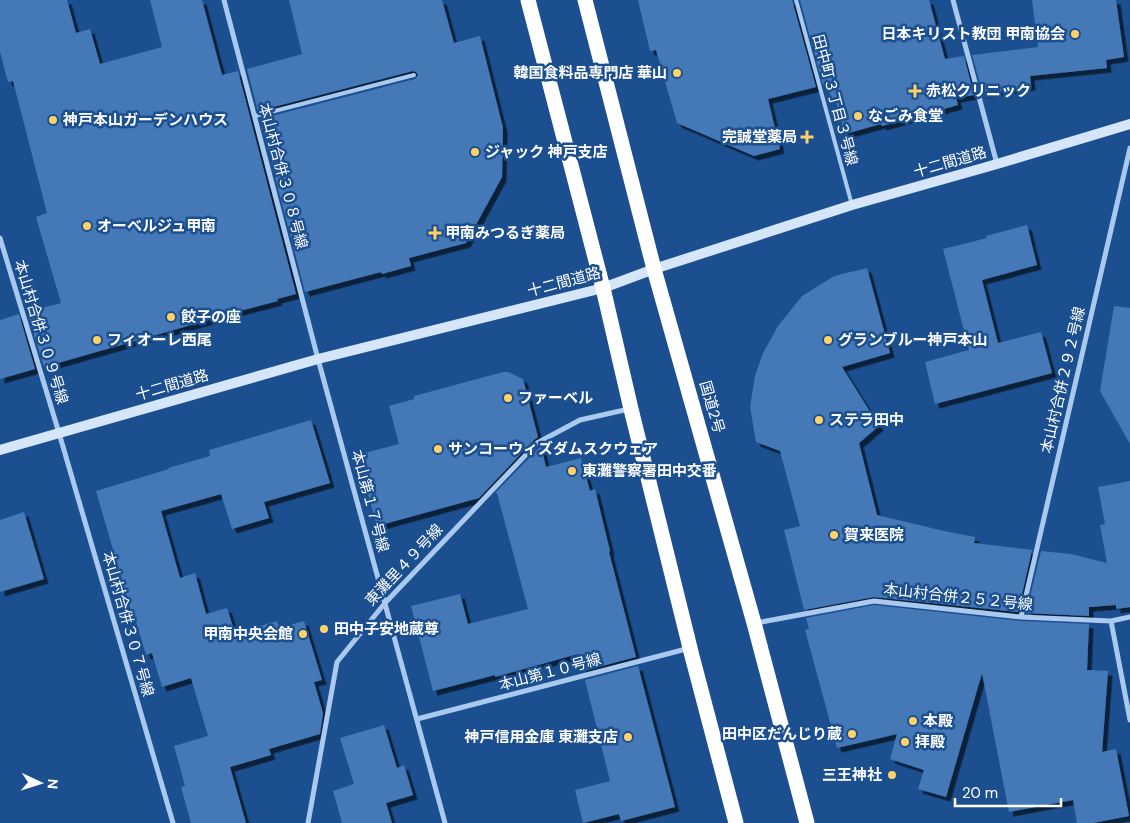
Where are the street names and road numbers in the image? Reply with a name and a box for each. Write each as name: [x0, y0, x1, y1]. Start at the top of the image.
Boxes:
street label: 田中町３丁目３号線: [808, 32, 862, 168]
street label: 本山村合併３０８号線: [254, 101, 312, 251]
street label: 十二間道路: [911, 142, 989, 182]
street label: 本山村合併３０９号線: [10, 257, 72, 407]
street label: 十二間道路: [525, 263, 603, 301]
street label: 本山村合併２９２号線: [1036, 305, 1090, 455]
street label: 十二間道路: [133, 365, 211, 405]
street label: 国道2号: [695, 378, 729, 436]
street label: 本山第１７号線: [347, 448, 393, 554]
street label: 東灘里４９号線: [361, 520, 447, 610]
street label: 本山村合併３０７号線: [98, 549, 158, 699]
street label: 本山村合併２５２号線: [882, 579, 1034, 615]
street label: 本山第１０号線: [497, 649, 603, 695]

